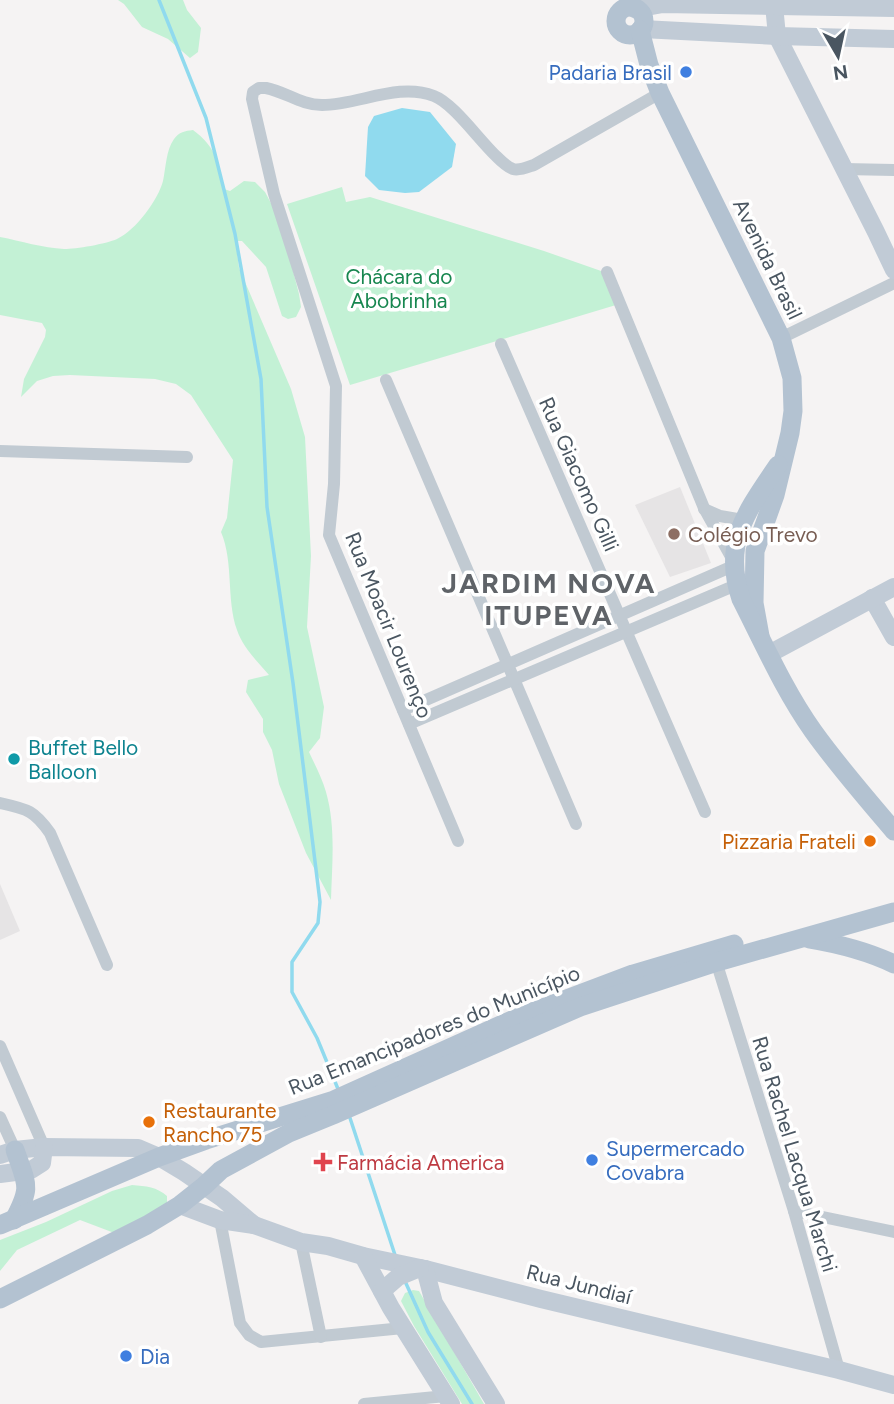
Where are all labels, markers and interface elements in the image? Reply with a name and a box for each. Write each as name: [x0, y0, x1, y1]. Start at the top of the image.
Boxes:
north arrow: [803, 21, 873, 91]
place label: Padaria Brasil: [549, 60, 672, 85]
text: N: [832, 60, 850, 85]
marker: Padaria Brasil: [678, 64, 694, 80]
street label: Avenida Brasil: [728, 195, 808, 323]
park label: Chácara do Abobrinha: [345, 264, 453, 313]
street label: Rua Giacomo Gilli: [534, 393, 624, 555]
place label: Colégio Trevo: [688, 522, 818, 547]
marker: Colégio Trevo: [666, 526, 682, 542]
street label: Rua Moacir Lourenço: [340, 528, 438, 722]
district label: JARDIM NOVA ITUPEVA: [441, 566, 657, 632]
place label: Buffet Bello Balloon: [28, 735, 138, 784]
marker: Buffet Bello Balloon: [6, 751, 22, 767]
place label: Pizzaria Frateli: [722, 829, 856, 854]
marker: Pizzaria Frateli: [862, 833, 878, 849]
street label: Rua Emancipadores do Município: [285, 960, 583, 1100]
street label: Rua Rachel Lacqua Marchi: [747, 1033, 843, 1275]
place label: Restaurante Rancho 75: [163, 1098, 277, 1147]
marker: Restaurante Rancho 75: [141, 1114, 157, 1130]
place label: Supermercado Covabra: [606, 1136, 745, 1185]
place label: Farmácia America: [337, 1150, 504, 1175]
marker: Supermercado Covabra: [584, 1152, 600, 1168]
marker: Farmácia America: [315, 1154, 331, 1170]
street label: Rua Jundiaí: [524, 1259, 635, 1309]
place label: Dia: [140, 1344, 170, 1369]
marker: Dia: [118, 1348, 134, 1364]

